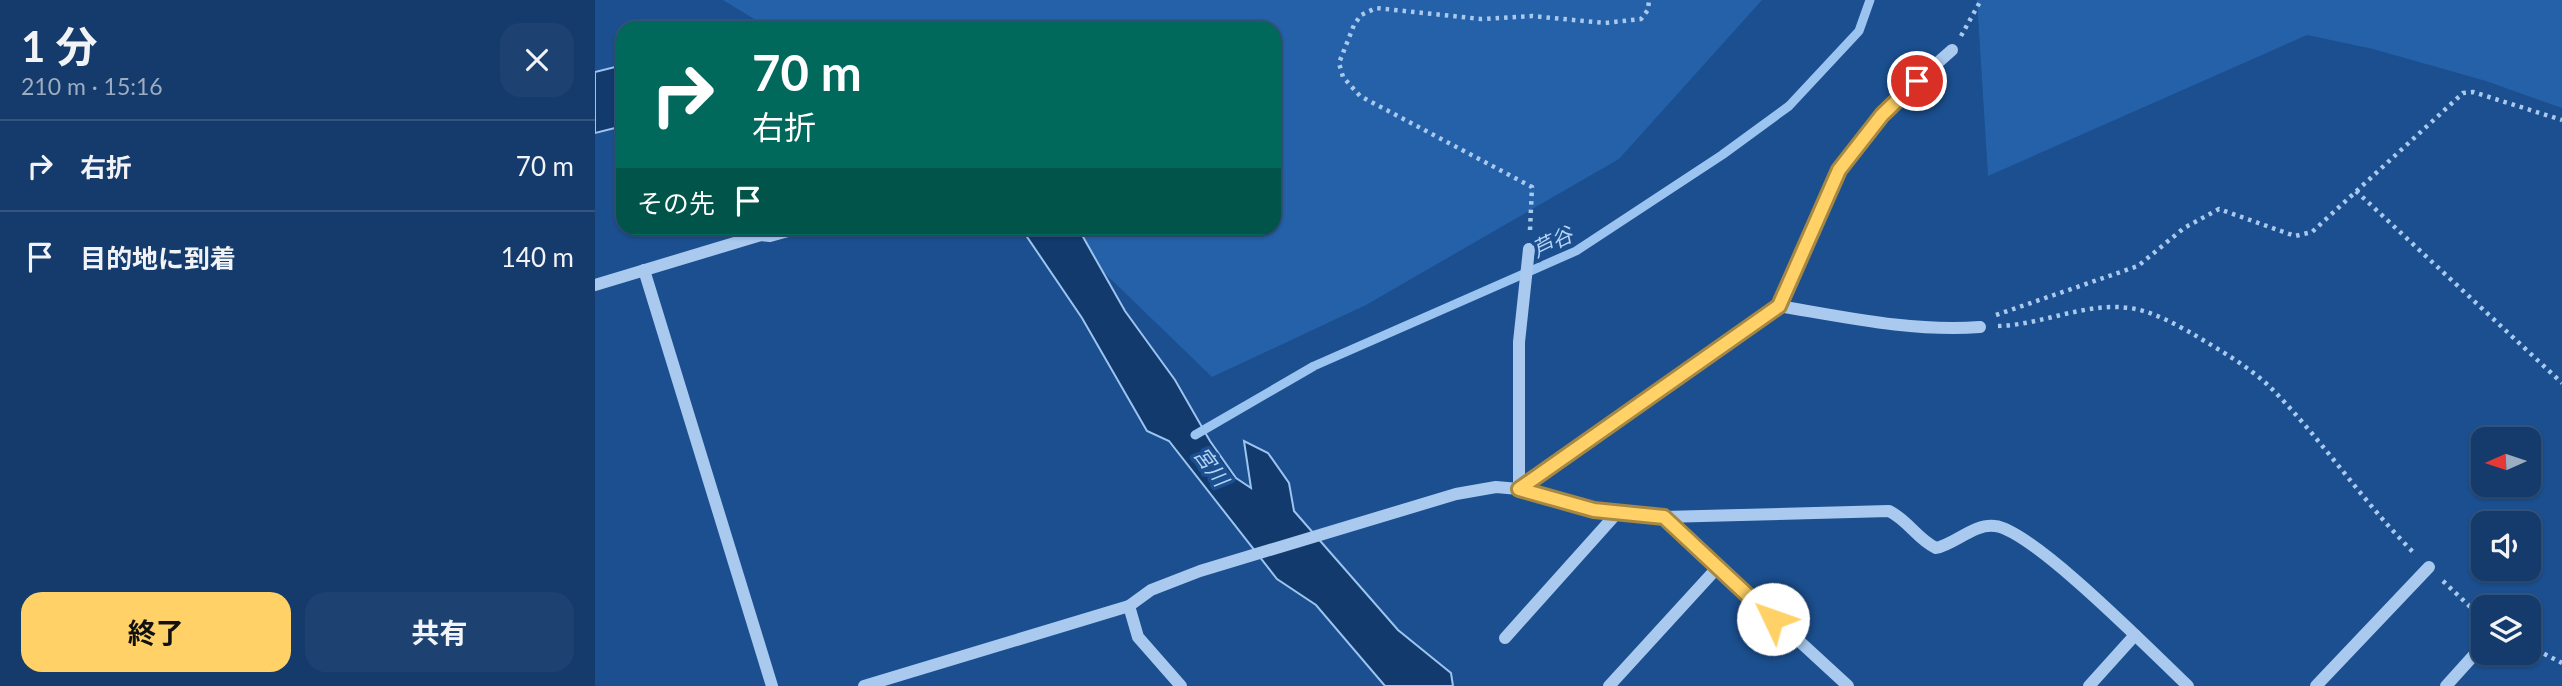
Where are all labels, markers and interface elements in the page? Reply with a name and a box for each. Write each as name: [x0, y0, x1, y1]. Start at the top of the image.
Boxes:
text: 1 分: [21, 21, 98, 71]
button: close: [500, 23, 574, 97]
text: 70 m: [752, 43, 862, 101]
icon: right: [637, 49, 728, 140]
pin: [1887, 51, 1947, 111]
icon: arrive: [1898, 62, 1936, 100]
text: 210 m · 15:16: [21, 72, 163, 100]
text: 右折: [752, 107, 816, 146]
icon: right: [21, 147, 59, 185]
text: 70 m: [516, 150, 574, 182]
text: 右折: [80, 151, 132, 183]
icon: arrive: [729, 182, 767, 220]
text: その先: [637, 187, 715, 219]
water label: 芦谷: [1528, 220, 1578, 261]
icon: arrive: [21, 238, 59, 276]
text: 140 m: [501, 241, 574, 273]
text: 目的地に到着: [80, 242, 236, 274]
north arrow: [2471, 427, 2541, 497]
map controls: [2471, 427, 2541, 665]
water label: 宮川: [1190, 442, 1236, 492]
button: sound: [2471, 511, 2541, 581]
position arrow: [1736, 582, 1810, 656]
button: 終了: [21, 592, 291, 672]
button: 共有: [305, 592, 574, 672]
button: layers: [2471, 595, 2541, 665]

